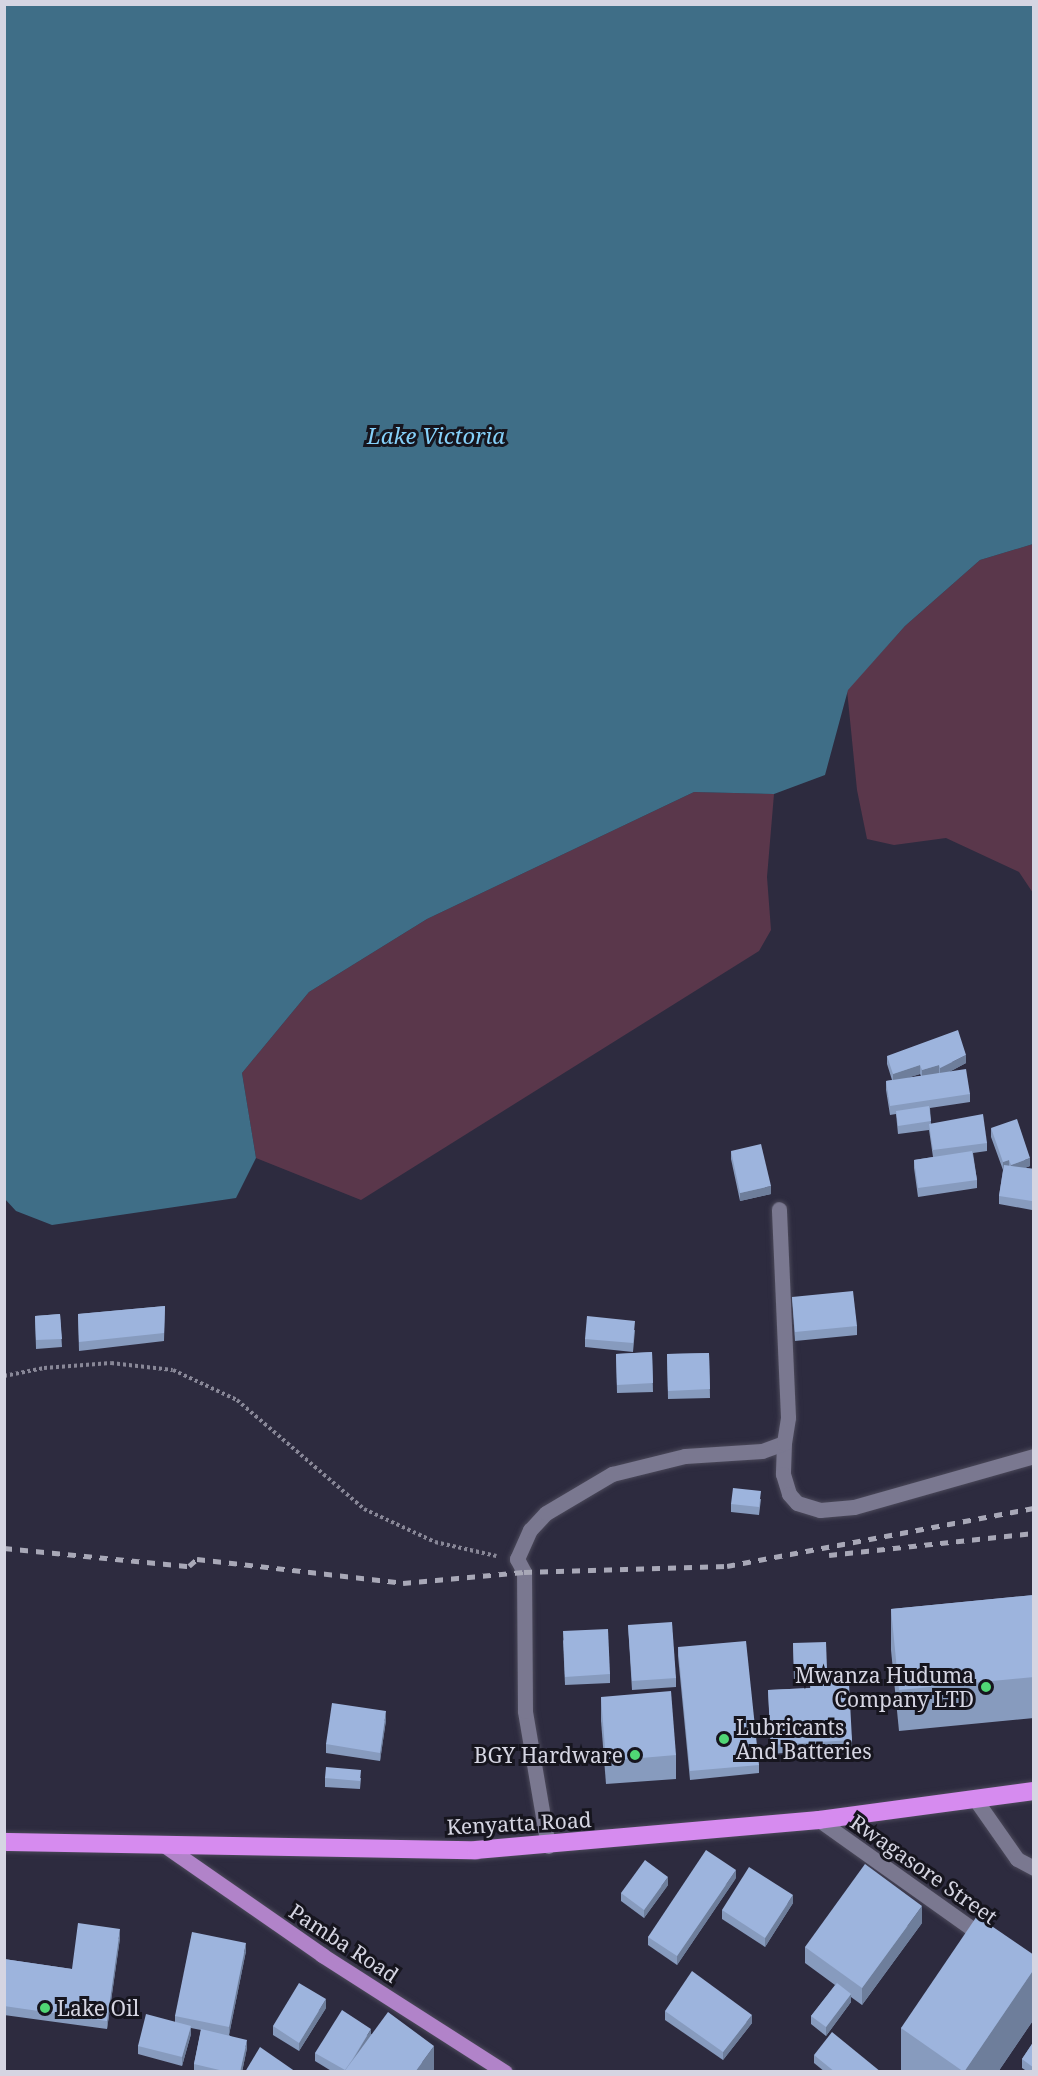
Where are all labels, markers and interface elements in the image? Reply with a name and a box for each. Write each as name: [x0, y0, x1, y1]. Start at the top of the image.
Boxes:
water label: Lake Victoria: [367, 423, 505, 449]
place label: Mwanza Huduma Company LTD: [795, 1662, 974, 1712]
marker: Mwanza Huduma Company LTD: [979, 1680, 993, 1694]
place label: Lubricants And Batteries: [736, 1714, 872, 1764]
marker: Lubricants And Batteries: [717, 1732, 731, 1746]
place label: BGY Hardware: [474, 1742, 623, 1768]
marker: BGY Hardware: [628, 1748, 642, 1762]
street label: Kenyatta Road: [446, 1807, 592, 1839]
street label: Rwagasore Street: [846, 1809, 1002, 1929]
street label: Pamba Road: [285, 1898, 403, 1988]
place label: Lake Oil: [57, 1995, 139, 2021]
marker: Lake Oil: [38, 2001, 52, 2015]

